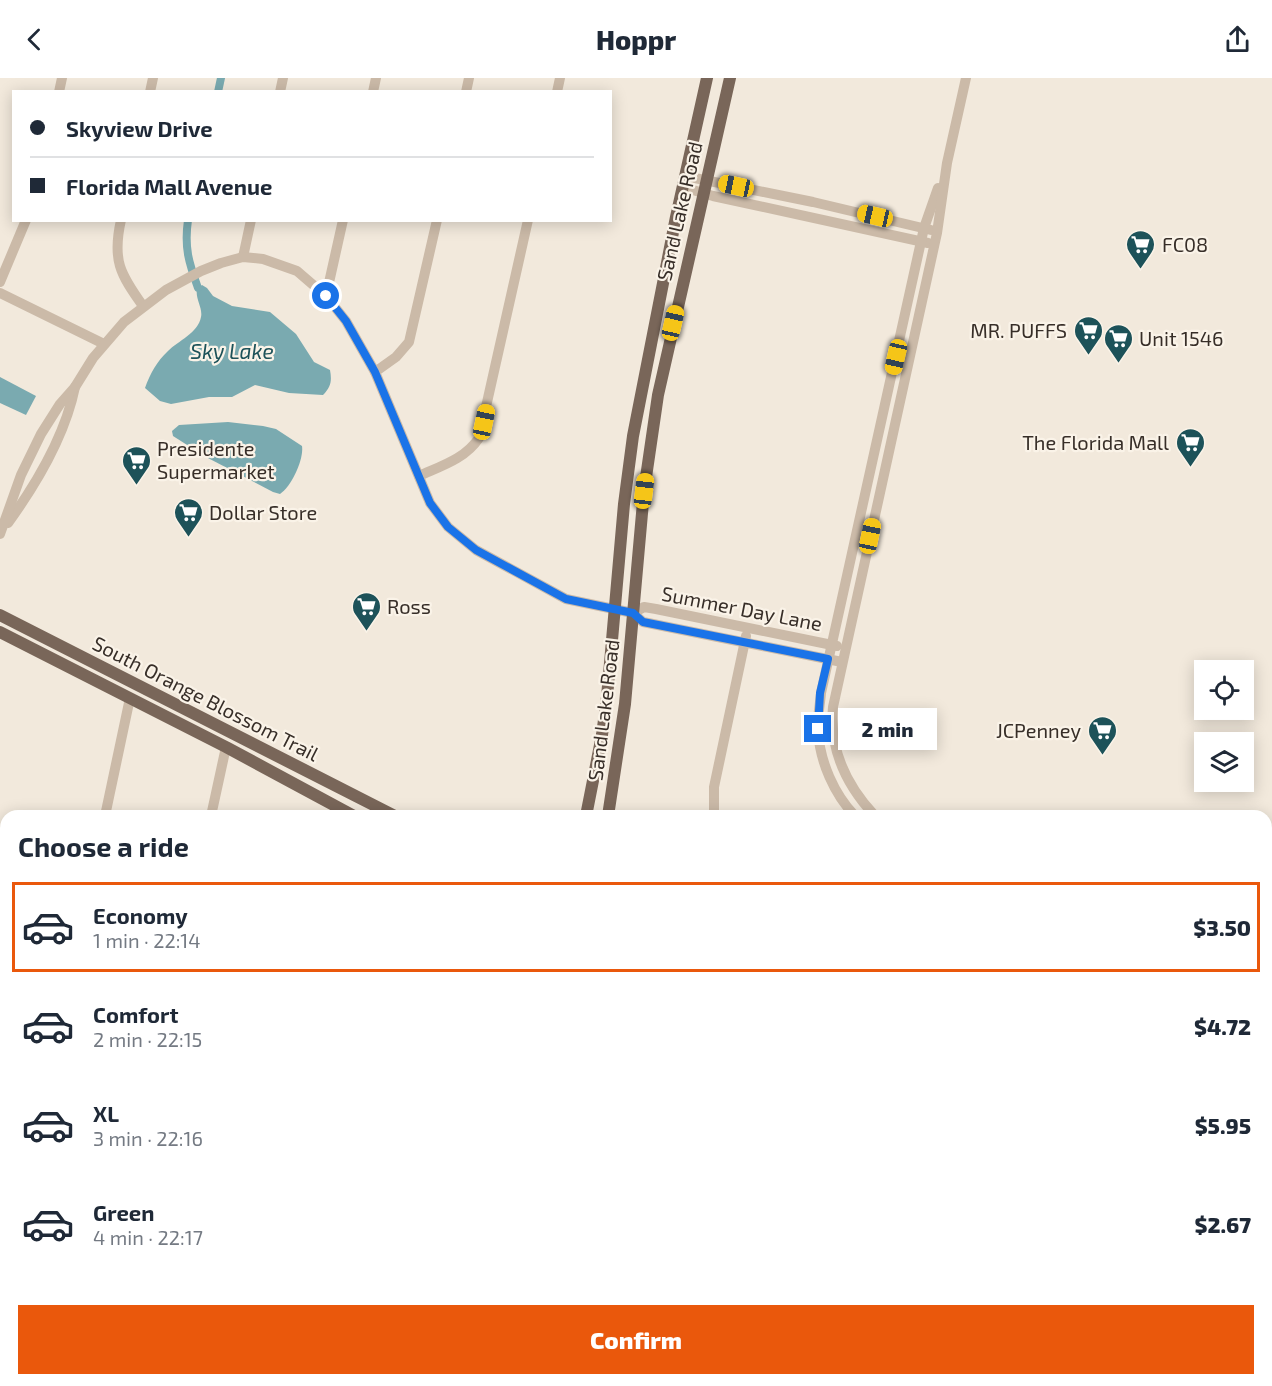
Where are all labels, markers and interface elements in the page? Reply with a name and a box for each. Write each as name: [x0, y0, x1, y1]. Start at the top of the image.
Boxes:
icon: back: [18, 23, 51, 56]
text: Hoppr: [596, 23, 676, 55]
icon: share: [1221, 23, 1254, 56]
text: Skyview Drive: [66, 115, 213, 141]
street label: Sand Lake Road: [651, 139, 707, 283]
text: Florida Mall Avenue: [66, 173, 272, 199]
car: [717, 173, 755, 199]
car: [855, 203, 895, 229]
supermarket icon: FC08: [1125, 228, 1157, 270]
place label: FC08: [1162, 232, 1208, 256]
route start: [312, 282, 339, 309]
car: [660, 303, 686, 343]
supermarket icon: MR. PUFFS: [1072, 314, 1104, 356]
place label: MR. PUFFS: [970, 318, 1067, 342]
supermarket icon: Unit 1546: [1102, 322, 1134, 364]
place label: Unit 1546: [1139, 326, 1223, 350]
car: [883, 337, 909, 377]
water label: Sky Lake: [190, 338, 274, 364]
car: [471, 403, 497, 441]
supermarket icon: The Florida Mall: [1174, 426, 1206, 468]
place label: The Florida Mall: [1022, 430, 1169, 454]
place label: Presidente Supermarket: [157, 436, 275, 483]
supermarket icon: Presidente Supermarket: [120, 444, 152, 486]
car: [633, 472, 655, 510]
supermarket icon: Dollar Store: [172, 496, 204, 538]
place label: Dollar Store: [209, 500, 317, 524]
car: [857, 517, 883, 555]
street label: Summer Day Lane: [660, 581, 824, 635]
supermarket icon: Ross: [350, 590, 382, 632]
place label: Ross: [387, 594, 431, 618]
street label: South Orange Blossom Trail: [89, 630, 323, 766]
street label: Sand Lake Road: [582, 638, 624, 782]
map controls: [1194, 660, 1254, 792]
button: locate: [1194, 660, 1254, 720]
callout: 2 min: [839, 708, 938, 750]
supermarket icon: JCPenney: [1086, 714, 1118, 756]
route end: [804, 715, 831, 742]
text: 2 min: [862, 717, 913, 741]
place label: JCPenney: [996, 718, 1081, 742]
button: layers: [1194, 732, 1254, 792]
text: Choose a ride: [18, 830, 189, 862]
icon: car: [21, 900, 75, 954]
text: Economy: [93, 902, 188, 928]
text: $3.50: [1193, 914, 1251, 940]
text: 1 min · 22:14: [93, 928, 201, 952]
icon: car: [21, 999, 75, 1053]
text: Comfort: [93, 1001, 178, 1027]
text: $4.72: [1194, 1013, 1251, 1039]
text: 2 min · 22:15: [93, 1027, 202, 1051]
icon: car: [21, 1098, 75, 1152]
text: XL: [93, 1100, 119, 1126]
text: $5.95: [1195, 1112, 1251, 1138]
text: 3 min · 22:16: [93, 1126, 203, 1150]
icon: car: [21, 1197, 75, 1251]
text: Green: [93, 1199, 155, 1225]
text: $2.67: [1195, 1211, 1251, 1237]
text: 4 min · 22:17: [93, 1225, 203, 1249]
button: Confirm: [18, 1305, 1254, 1374]

